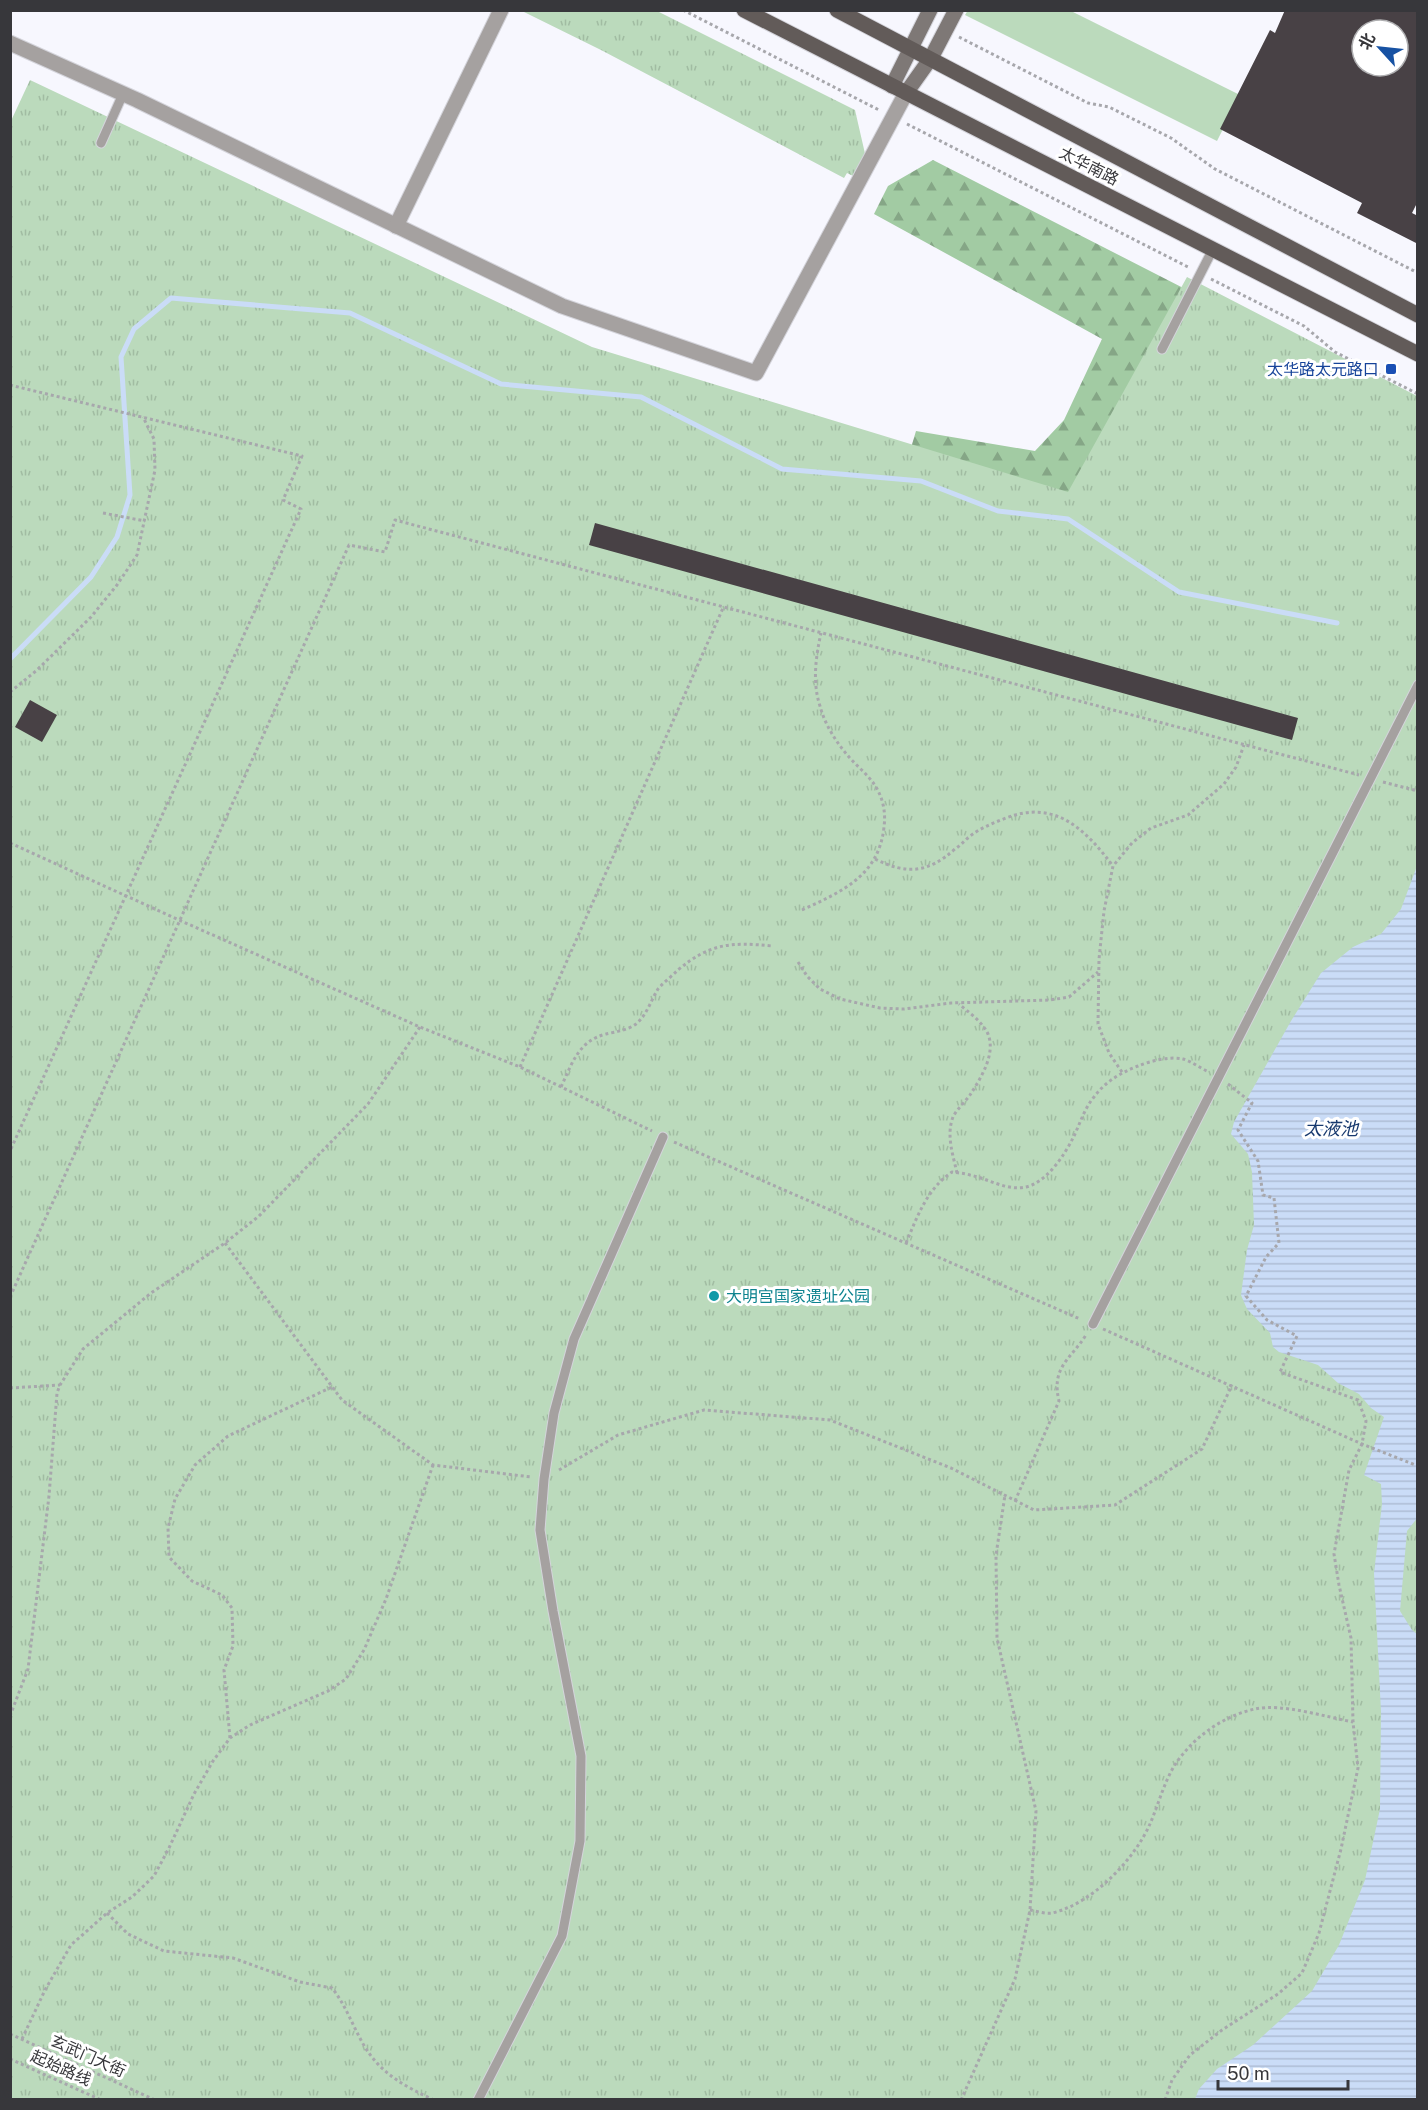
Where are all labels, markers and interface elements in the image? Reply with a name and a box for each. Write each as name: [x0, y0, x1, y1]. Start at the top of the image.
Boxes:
north arrow: [1350, 18, 1410, 78]
text: 北: [1355, 30, 1379, 53]
street label: 太华南路: [1056, 143, 1122, 189]
place label: 太华路太元路口: [1267, 360, 1379, 379]
marker: 太华路太元路口: [1384, 362, 1398, 376]
water label: 太液池: [1304, 1118, 1360, 1139]
place label: 大明宫国家遗址公园: [726, 1287, 870, 1306]
marker: 大明宫国家遗址公园: [707, 1289, 721, 1303]
street label: 玄武门大街: [48, 2031, 128, 2081]
street label: 起始路线: [28, 2046, 94, 2090]
scale bar: [1218, 2053, 1348, 2091]
text: 50 m: [1227, 2063, 1270, 2084]

